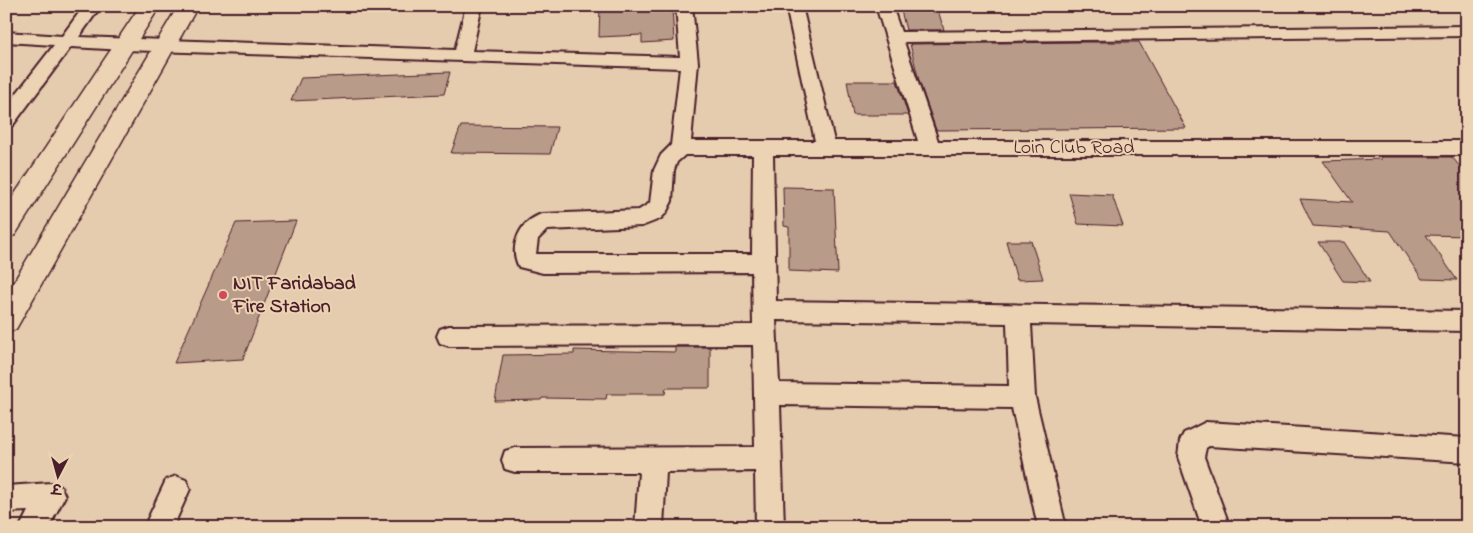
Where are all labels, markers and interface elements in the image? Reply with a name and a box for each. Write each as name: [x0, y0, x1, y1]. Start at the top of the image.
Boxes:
street label: Loin Club Road: [1013, 134, 1135, 163]
place label: NIT Faridabad Fire Station: [232, 270, 357, 322]
marker: NIT Faridabad Fire Station: [217, 289, 229, 301]
north arrow: [32, 450, 82, 500]
text: उ: [49, 476, 65, 499]

